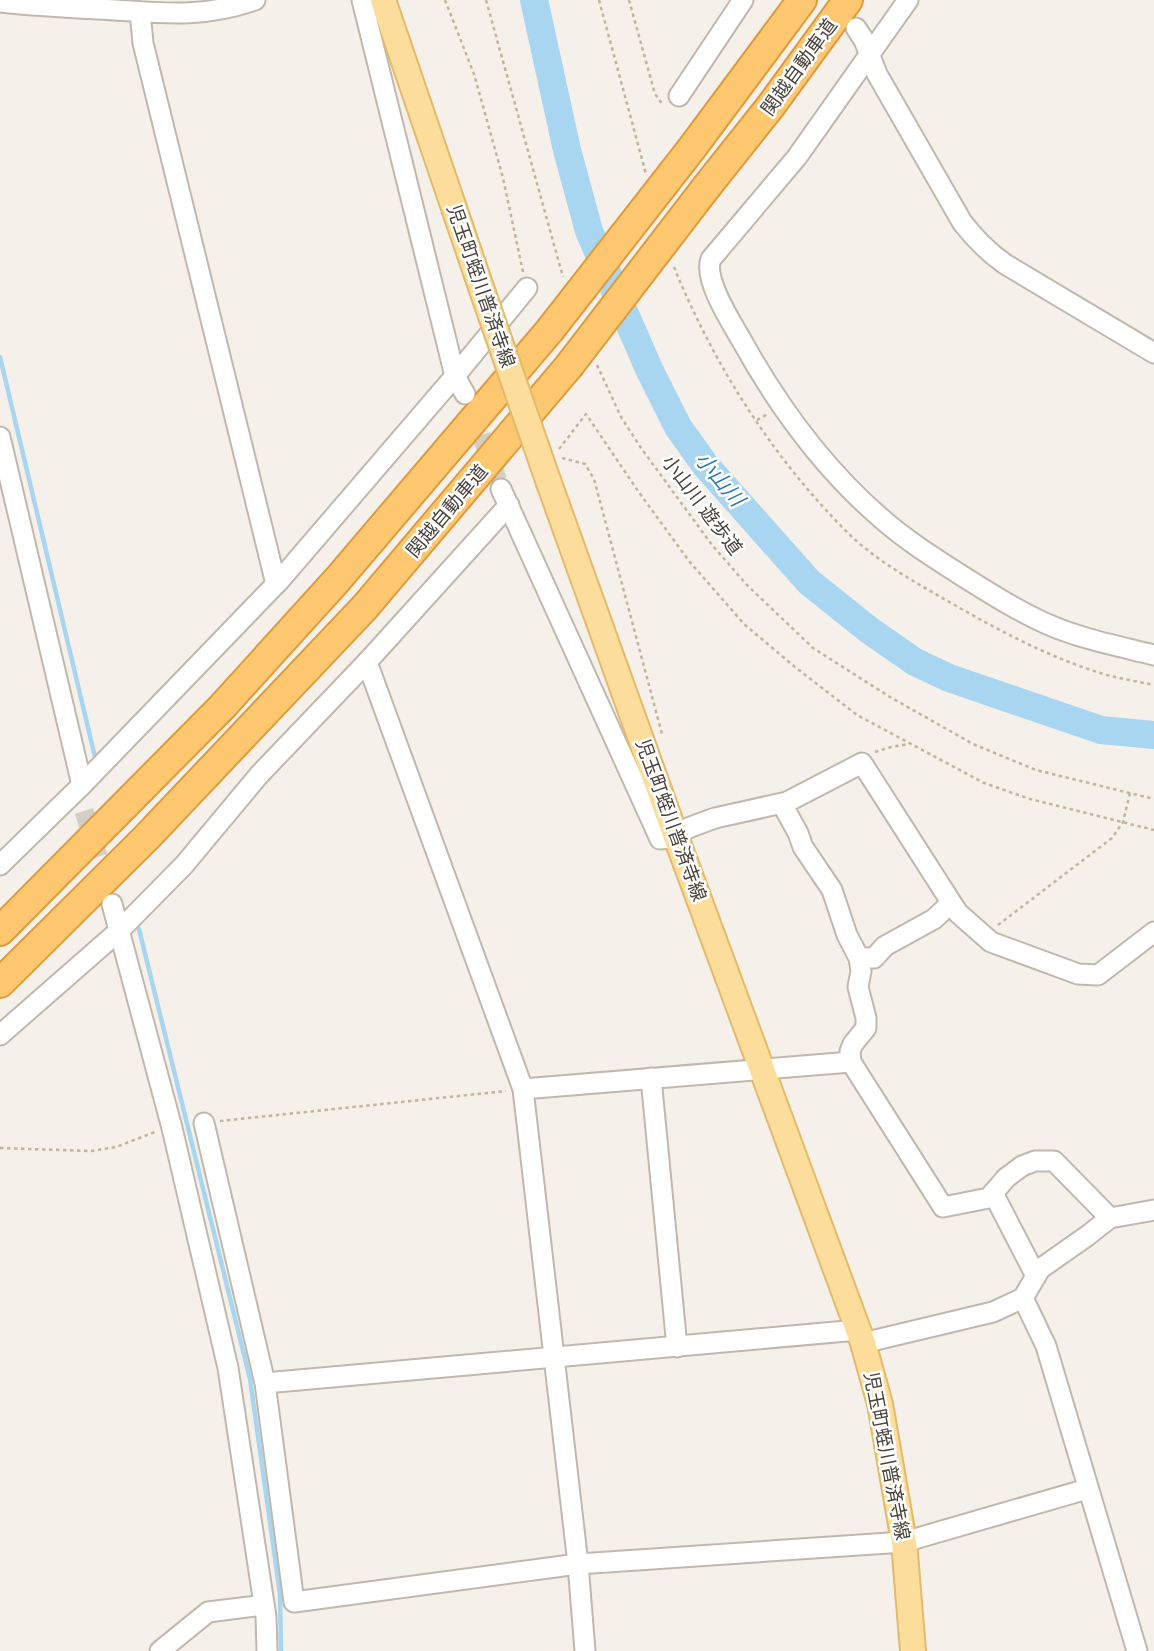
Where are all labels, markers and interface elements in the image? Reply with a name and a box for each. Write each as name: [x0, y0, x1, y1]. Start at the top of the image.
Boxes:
street label: 関越自動車道: [756, 14, 842, 120]
street label: 児玉町蛭川普済寺線: [442, 201, 520, 371]
water label: 小山川: [690, 447, 751, 513]
street label: 小山川 遊歩道: [657, 451, 747, 559]
street label: 関越自動車道: [402, 460, 492, 562]
street label: 児玉町蛭川普済寺線: [631, 736, 711, 904]
street label: 児玉町蛭川普済寺線: [859, 1370, 915, 1542]

